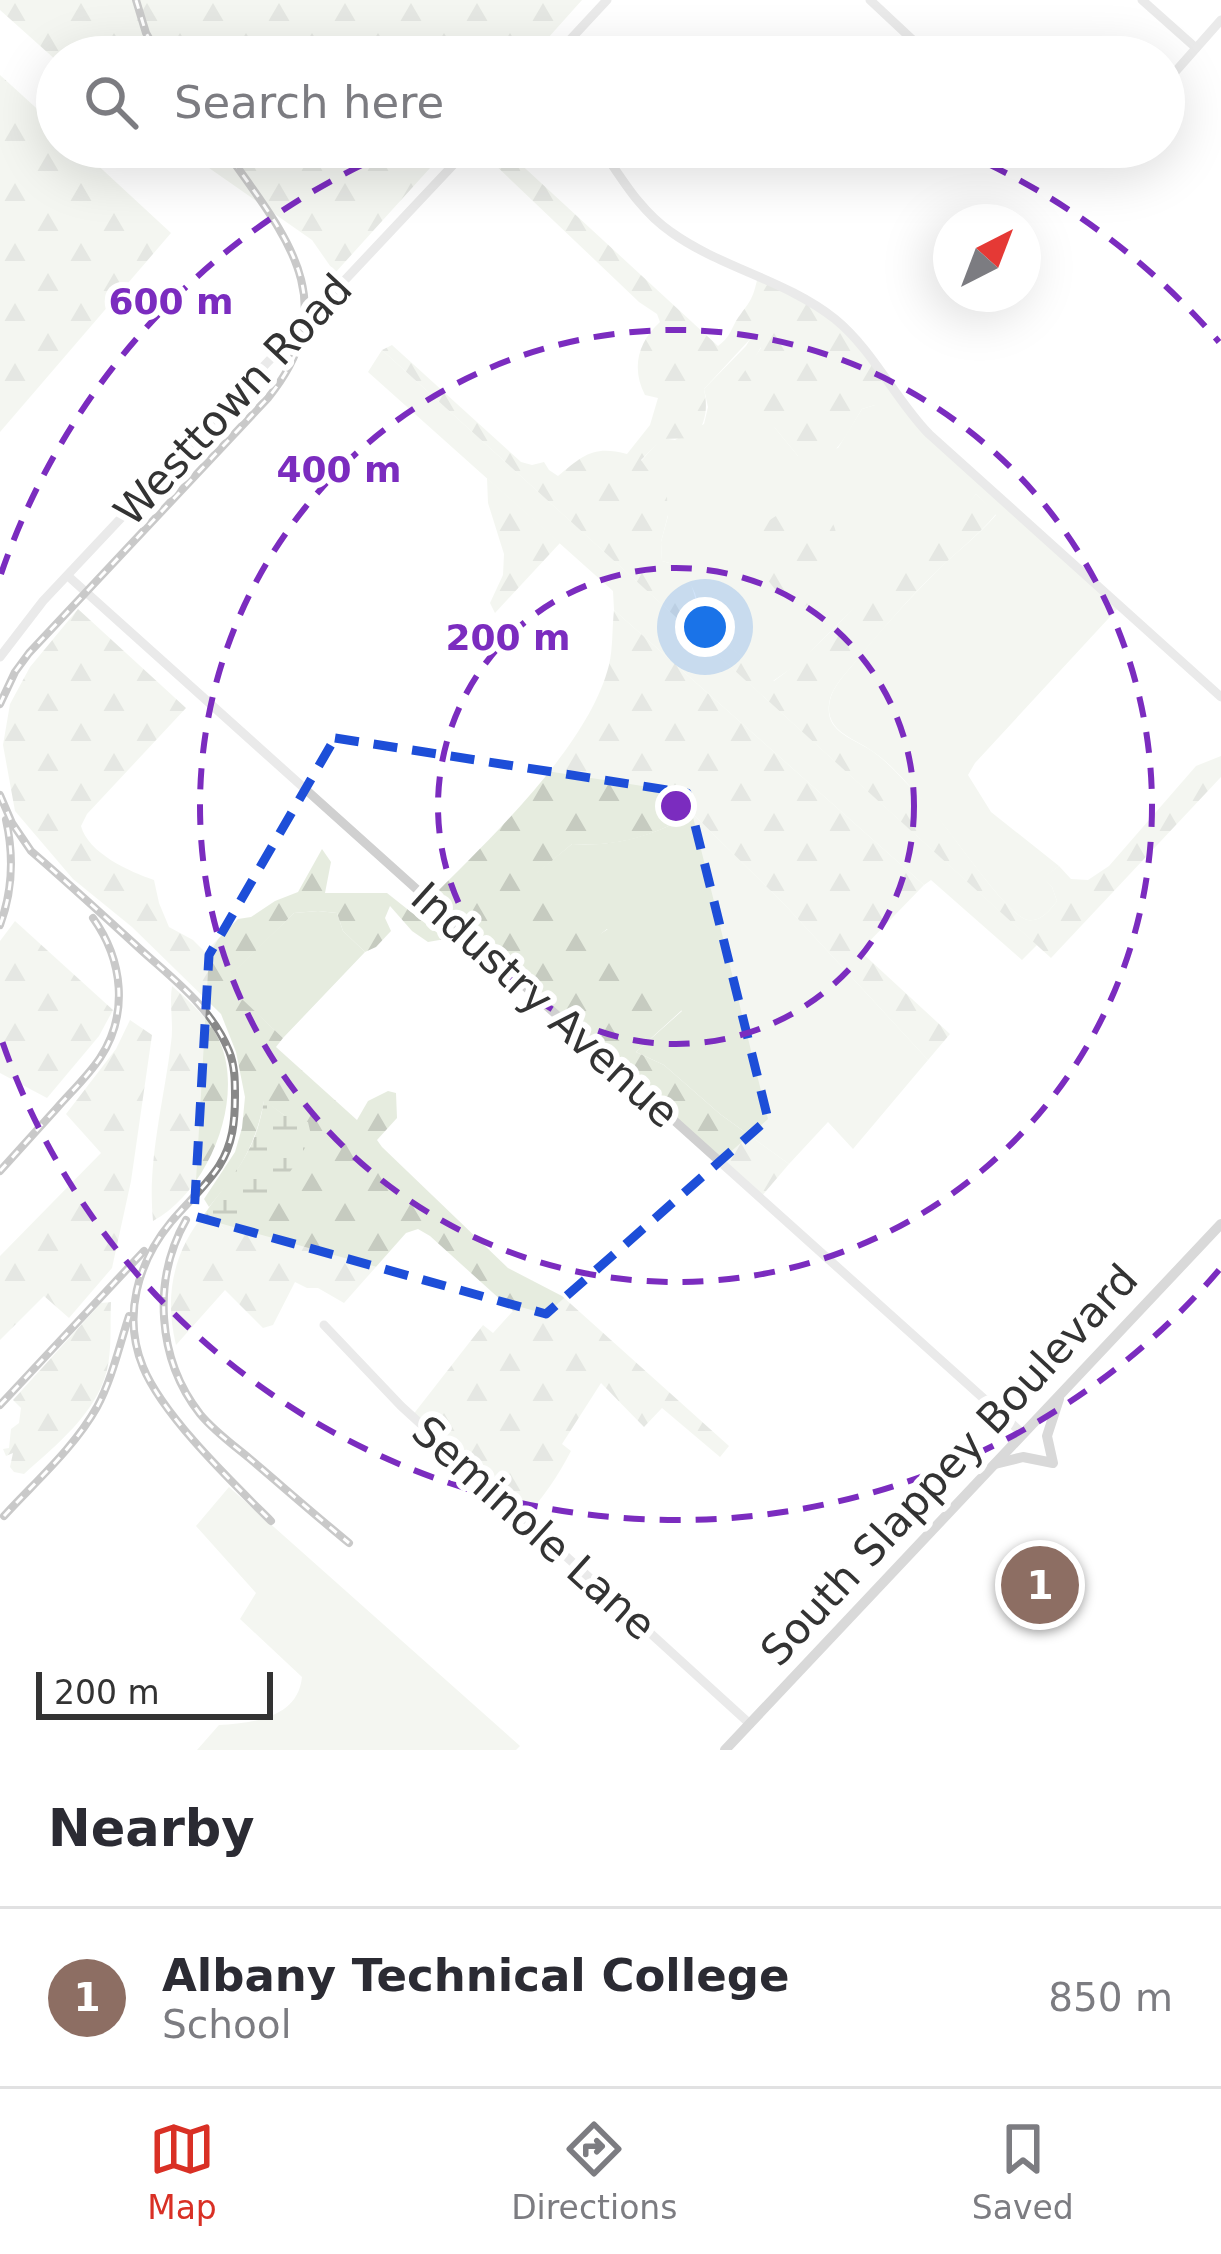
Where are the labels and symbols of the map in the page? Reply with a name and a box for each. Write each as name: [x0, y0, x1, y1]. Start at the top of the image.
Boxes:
north arrow: [933, 204, 1041, 312]
street label: Westtown Road: [104, 264, 362, 536]
text: 600 m: [108, 281, 234, 322]
text: 400 m: [276, 449, 402, 490]
your location: [675, 597, 735, 657]
text: 200 m: [445, 617, 571, 658]
centre of rings: [655, 785, 697, 827]
street label: Industry Avenue: [401, 872, 689, 1138]
street label: South Slappey Boulevard: [751, 1255, 1147, 1675]
street label: Seminole Lane: [402, 1406, 666, 1650]
pin: 1: [1001, 1540, 1079, 1630]
scale bar: [36, 1666, 273, 1719]

